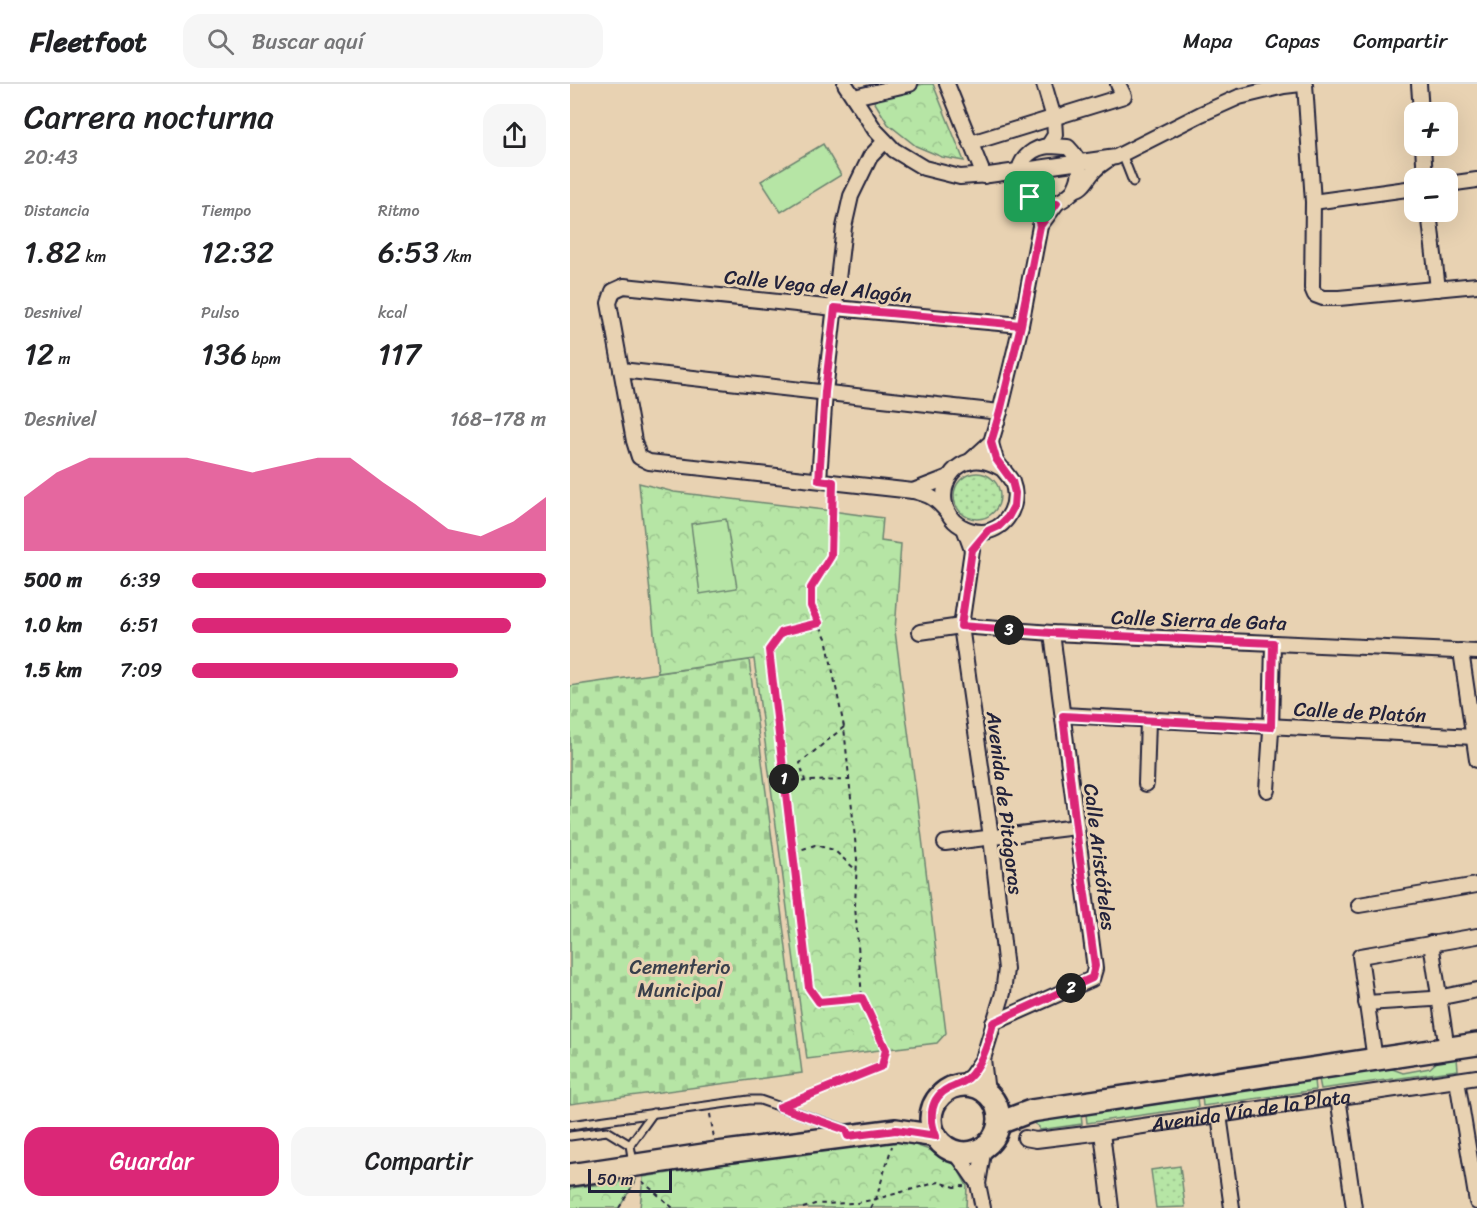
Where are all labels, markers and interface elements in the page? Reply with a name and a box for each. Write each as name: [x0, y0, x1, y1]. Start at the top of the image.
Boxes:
search box: [183, 14, 603, 68]
text: Fleetfoot: [30, 17, 147, 66]
text: Buscar aquí: [252, 22, 364, 61]
text: Mapa: [1183, 22, 1232, 60]
text: Capas: [1265, 22, 1320, 60]
text: Compartir: [1353, 22, 1447, 60]
icon: search: [204, 25, 237, 58]
text: Carrera nocturna: [24, 88, 274, 146]
map controls: [1404, 102, 1458, 222]
button: +: [1404, 102, 1458, 156]
button: share: [483, 104, 546, 167]
text: 20:43: [24, 140, 78, 175]
button: −: [1404, 168, 1458, 222]
pin: [1004, 171, 1055, 222]
icon: arrive: [1013, 180, 1046, 213]
text: Distancia: [24, 196, 90, 225]
text: Tiempo: [201, 196, 251, 225]
text: Ritmo: [378, 196, 420, 225]
text: 1.82: [24, 225, 81, 279]
text: 12:32: [201, 225, 274, 279]
text: 6:53: [378, 225, 439, 279]
text: km: [81, 242, 106, 271]
text: /km: [439, 242, 472, 271]
street label: Calle Vega del Alagón: [723, 259, 913, 314]
text: Desnivel: [24, 298, 82, 327]
text: Pulso: [201, 298, 239, 327]
text: kcal: [378, 298, 407, 327]
text: 12: [24, 327, 54, 381]
text: 136: [201, 327, 247, 381]
text: 117: [378, 327, 421, 381]
text: m: [54, 344, 71, 373]
text: bpm: [247, 344, 281, 373]
text: Desnivel: [24, 402, 96, 437]
text: 168–178 m: [450, 402, 546, 437]
text: 500 m: [24, 563, 82, 598]
text: 6:39: [120, 563, 161, 598]
street label: Calle Sierra de Gata: [1111, 600, 1288, 641]
text: 1.0 km: [24, 608, 82, 643]
text: 6:51: [120, 608, 158, 643]
pin: 3: [994, 615, 1024, 645]
text: 3: [1005, 615, 1013, 644]
text: 1.5 km: [24, 653, 82, 688]
text: 7:09: [120, 653, 162, 688]
street label: Calle de Platón: [1293, 692, 1427, 733]
street label: Avenida de Pitágoras: [976, 708, 1033, 898]
pin: 1: [769, 764, 799, 794]
text: 1: [781, 764, 787, 793]
street label: Calle Aristóteles: [1073, 782, 1126, 933]
park label: Cementerio Municipal: [630, 950, 730, 1008]
pin: 2: [1056, 973, 1086, 1003]
text: 2: [1066, 973, 1076, 1002]
street label: Avenida Vía de la Plata: [1148, 1079, 1354, 1143]
button: Guardar: [24, 1127, 279, 1196]
button: Compartir: [291, 1127, 546, 1196]
text: 50 m: [597, 1165, 633, 1194]
scale bar: [588, 1166, 672, 1194]

